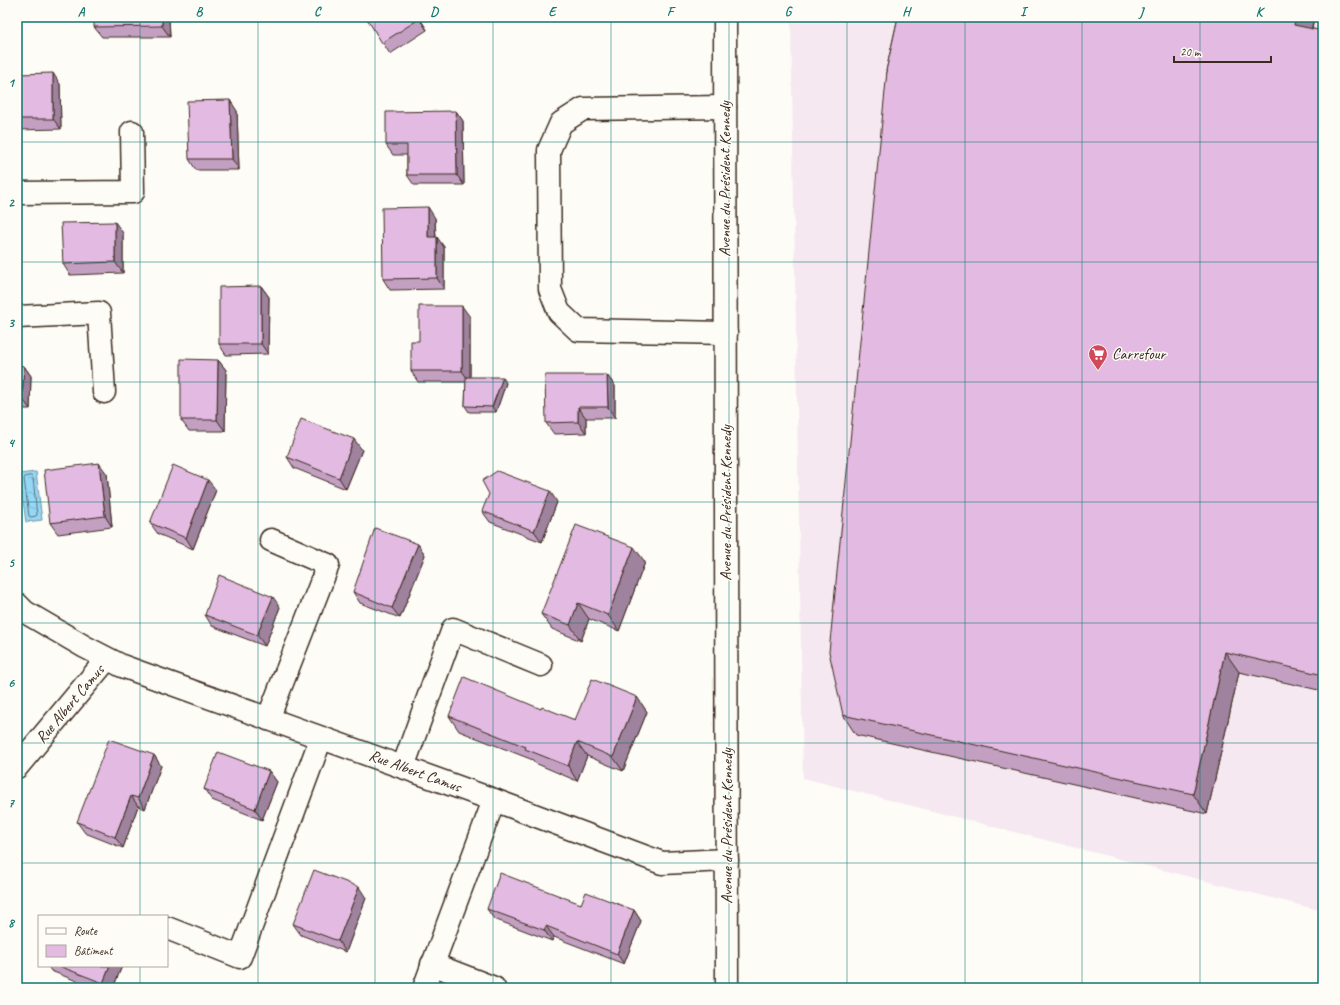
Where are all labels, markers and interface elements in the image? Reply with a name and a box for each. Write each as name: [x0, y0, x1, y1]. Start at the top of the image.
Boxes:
text: A: [78, 4, 86, 20]
text: B: [196, 4, 204, 20]
text: C: [314, 4, 322, 20]
text: D: [430, 4, 439, 20]
text: E: [549, 4, 558, 20]
text: F: [667, 4, 676, 20]
text: G: [785, 4, 793, 20]
text: H: [902, 4, 912, 20]
text: I: [1020, 4, 1029, 20]
text: J: [1138, 4, 1145, 20]
text: K: [1256, 4, 1266, 20]
scale bar: [1174, 38, 1271, 64]
text: 20 m: [1180, 44, 1202, 60]
text: 1: [8, 75, 16, 91]
street label: Avenue du Président Kennedy: [715, 100, 735, 257]
text: 2: [8, 195, 15, 211]
text: 3: [8, 315, 15, 331]
supermarket icon: Carrefour: [1087, 343, 1109, 371]
place label: Carrefour: [1112, 344, 1167, 364]
street label: Avenue du Président Kennedy: [716, 424, 736, 581]
text: 4: [8, 435, 16, 451]
text: 5: [8, 555, 15, 571]
street label: Rue Albert Camus: [31, 659, 110, 747]
text: 6: [8, 675, 15, 691]
street label: Rue Albert Camus: [366, 745, 465, 797]
street label: Avenue du Président Kennedy: [717, 747, 737, 904]
text: 7: [8, 795, 15, 811]
text: 8: [8, 915, 16, 931]
legend: [38, 915, 168, 967]
text: Route: [74, 923, 98, 939]
text: Bâtiment: [74, 943, 113, 959]

